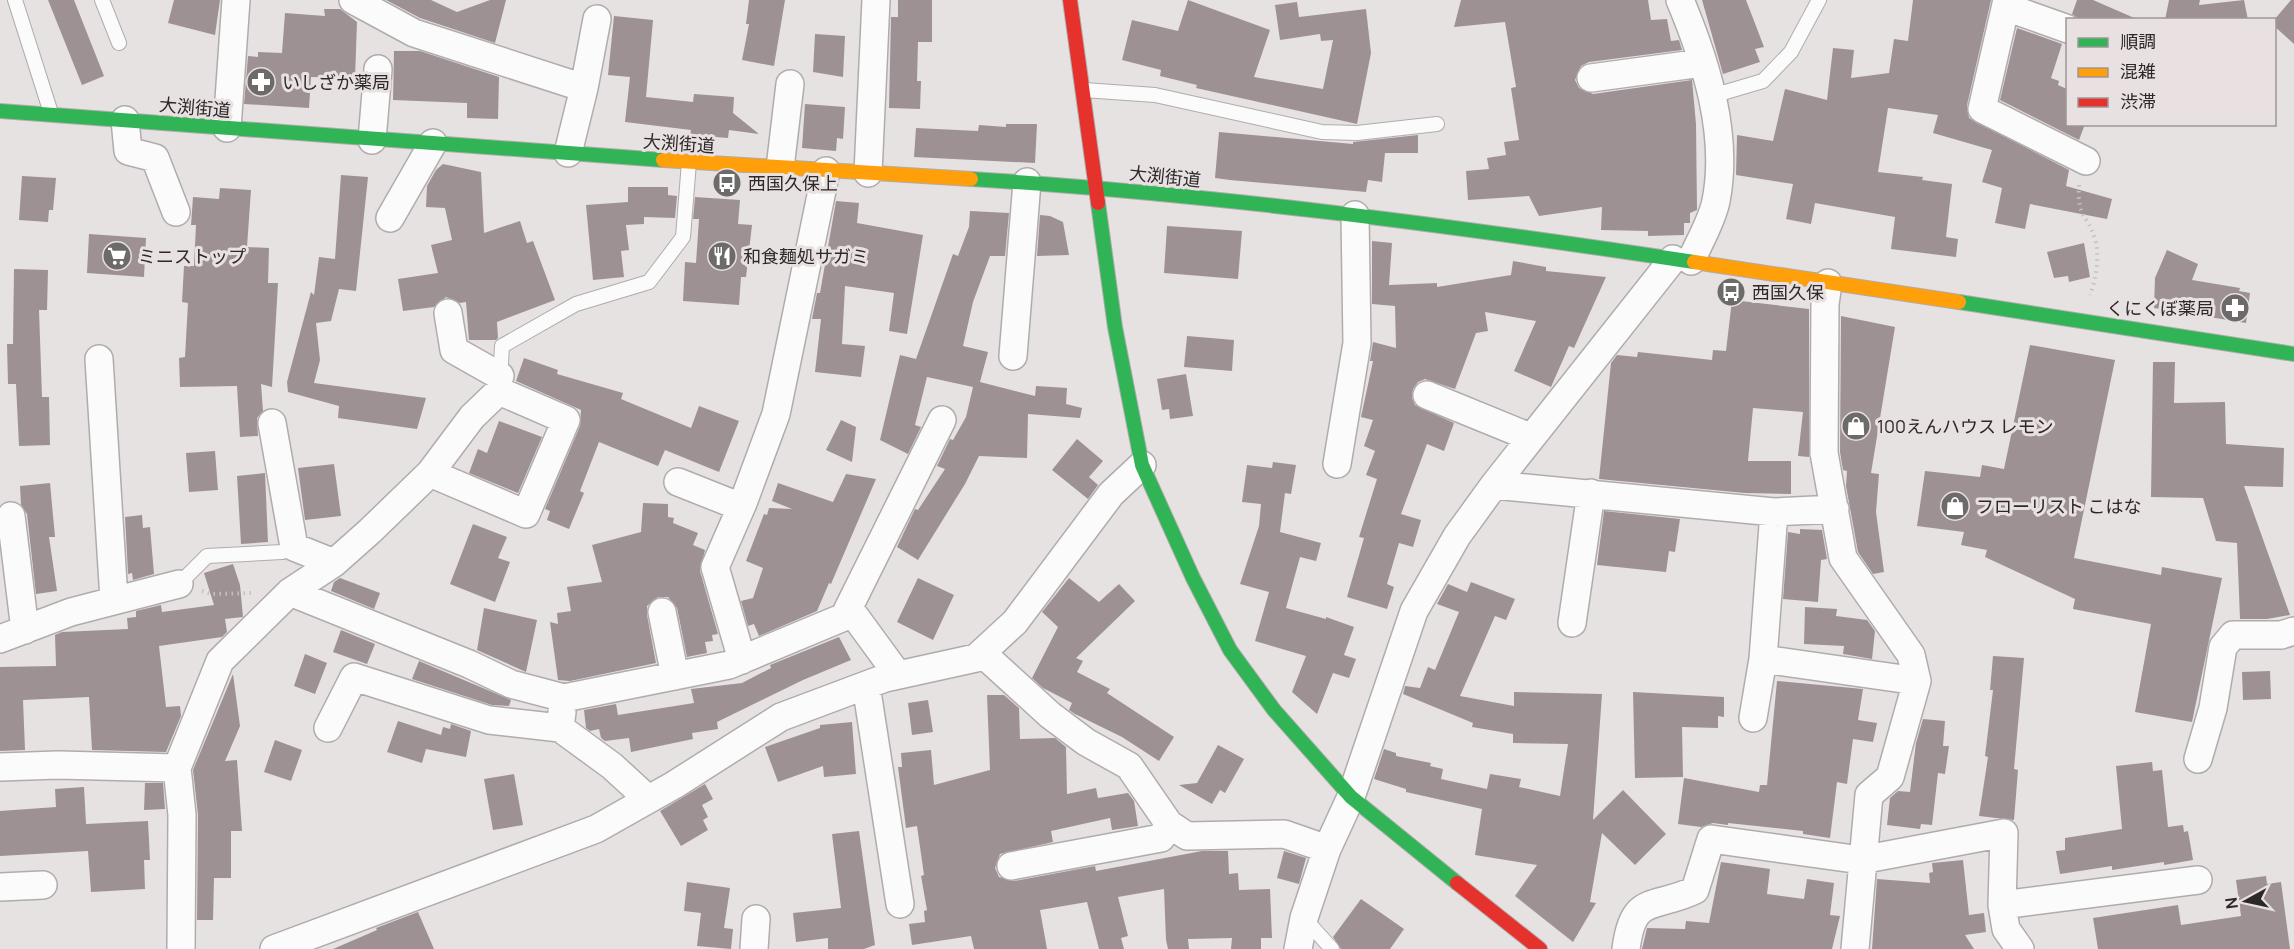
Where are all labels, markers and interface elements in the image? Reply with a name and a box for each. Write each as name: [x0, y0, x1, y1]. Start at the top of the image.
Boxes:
legend: [2066, 18, 2276, 126]
text: 順調: [2120, 29, 2156, 53]
text: 混雑: [2120, 59, 2156, 83]
pharmacy icon: いしざか薬局: [245, 66, 277, 98]
place label: いしざか薬局: [282, 70, 390, 94]
text: 渋滞: [2120, 89, 2156, 113]
street label: 大渕街道: [158, 92, 232, 122]
street label: 大渕街道: [642, 129, 716, 157]
street label: 大渕街道: [1128, 160, 1202, 192]
bus stop icon: 西国久保上: [711, 167, 743, 199]
place label: 西国久保上: [748, 171, 838, 195]
supermarket icon: ミニストップ: [101, 240, 133, 272]
restaurant icon: 和食麺処サガミ: [706, 240, 738, 272]
place label: ミニストップ: [138, 244, 246, 268]
place label: 和食麺処サガミ: [743, 244, 869, 268]
bus stop icon: 西国久保: [1715, 276, 1747, 308]
place label: 西国久保: [1752, 280, 1824, 304]
pharmacy icon: くにくぼ薬局: [2219, 292, 2251, 324]
place label: くにくぼ薬局: [2106, 296, 2214, 320]
shop icon: 100えんハウス レモン: [1840, 410, 1872, 442]
place label: 100えんハウス レモン: [1877, 414, 2054, 438]
shop icon: フローリスト こはな: [1939, 490, 1971, 522]
place label: フローリスト こはな: [1976, 494, 2142, 518]
north arrow: [2216, 871, 2276, 931]
text: N: [2219, 896, 2243, 910]

